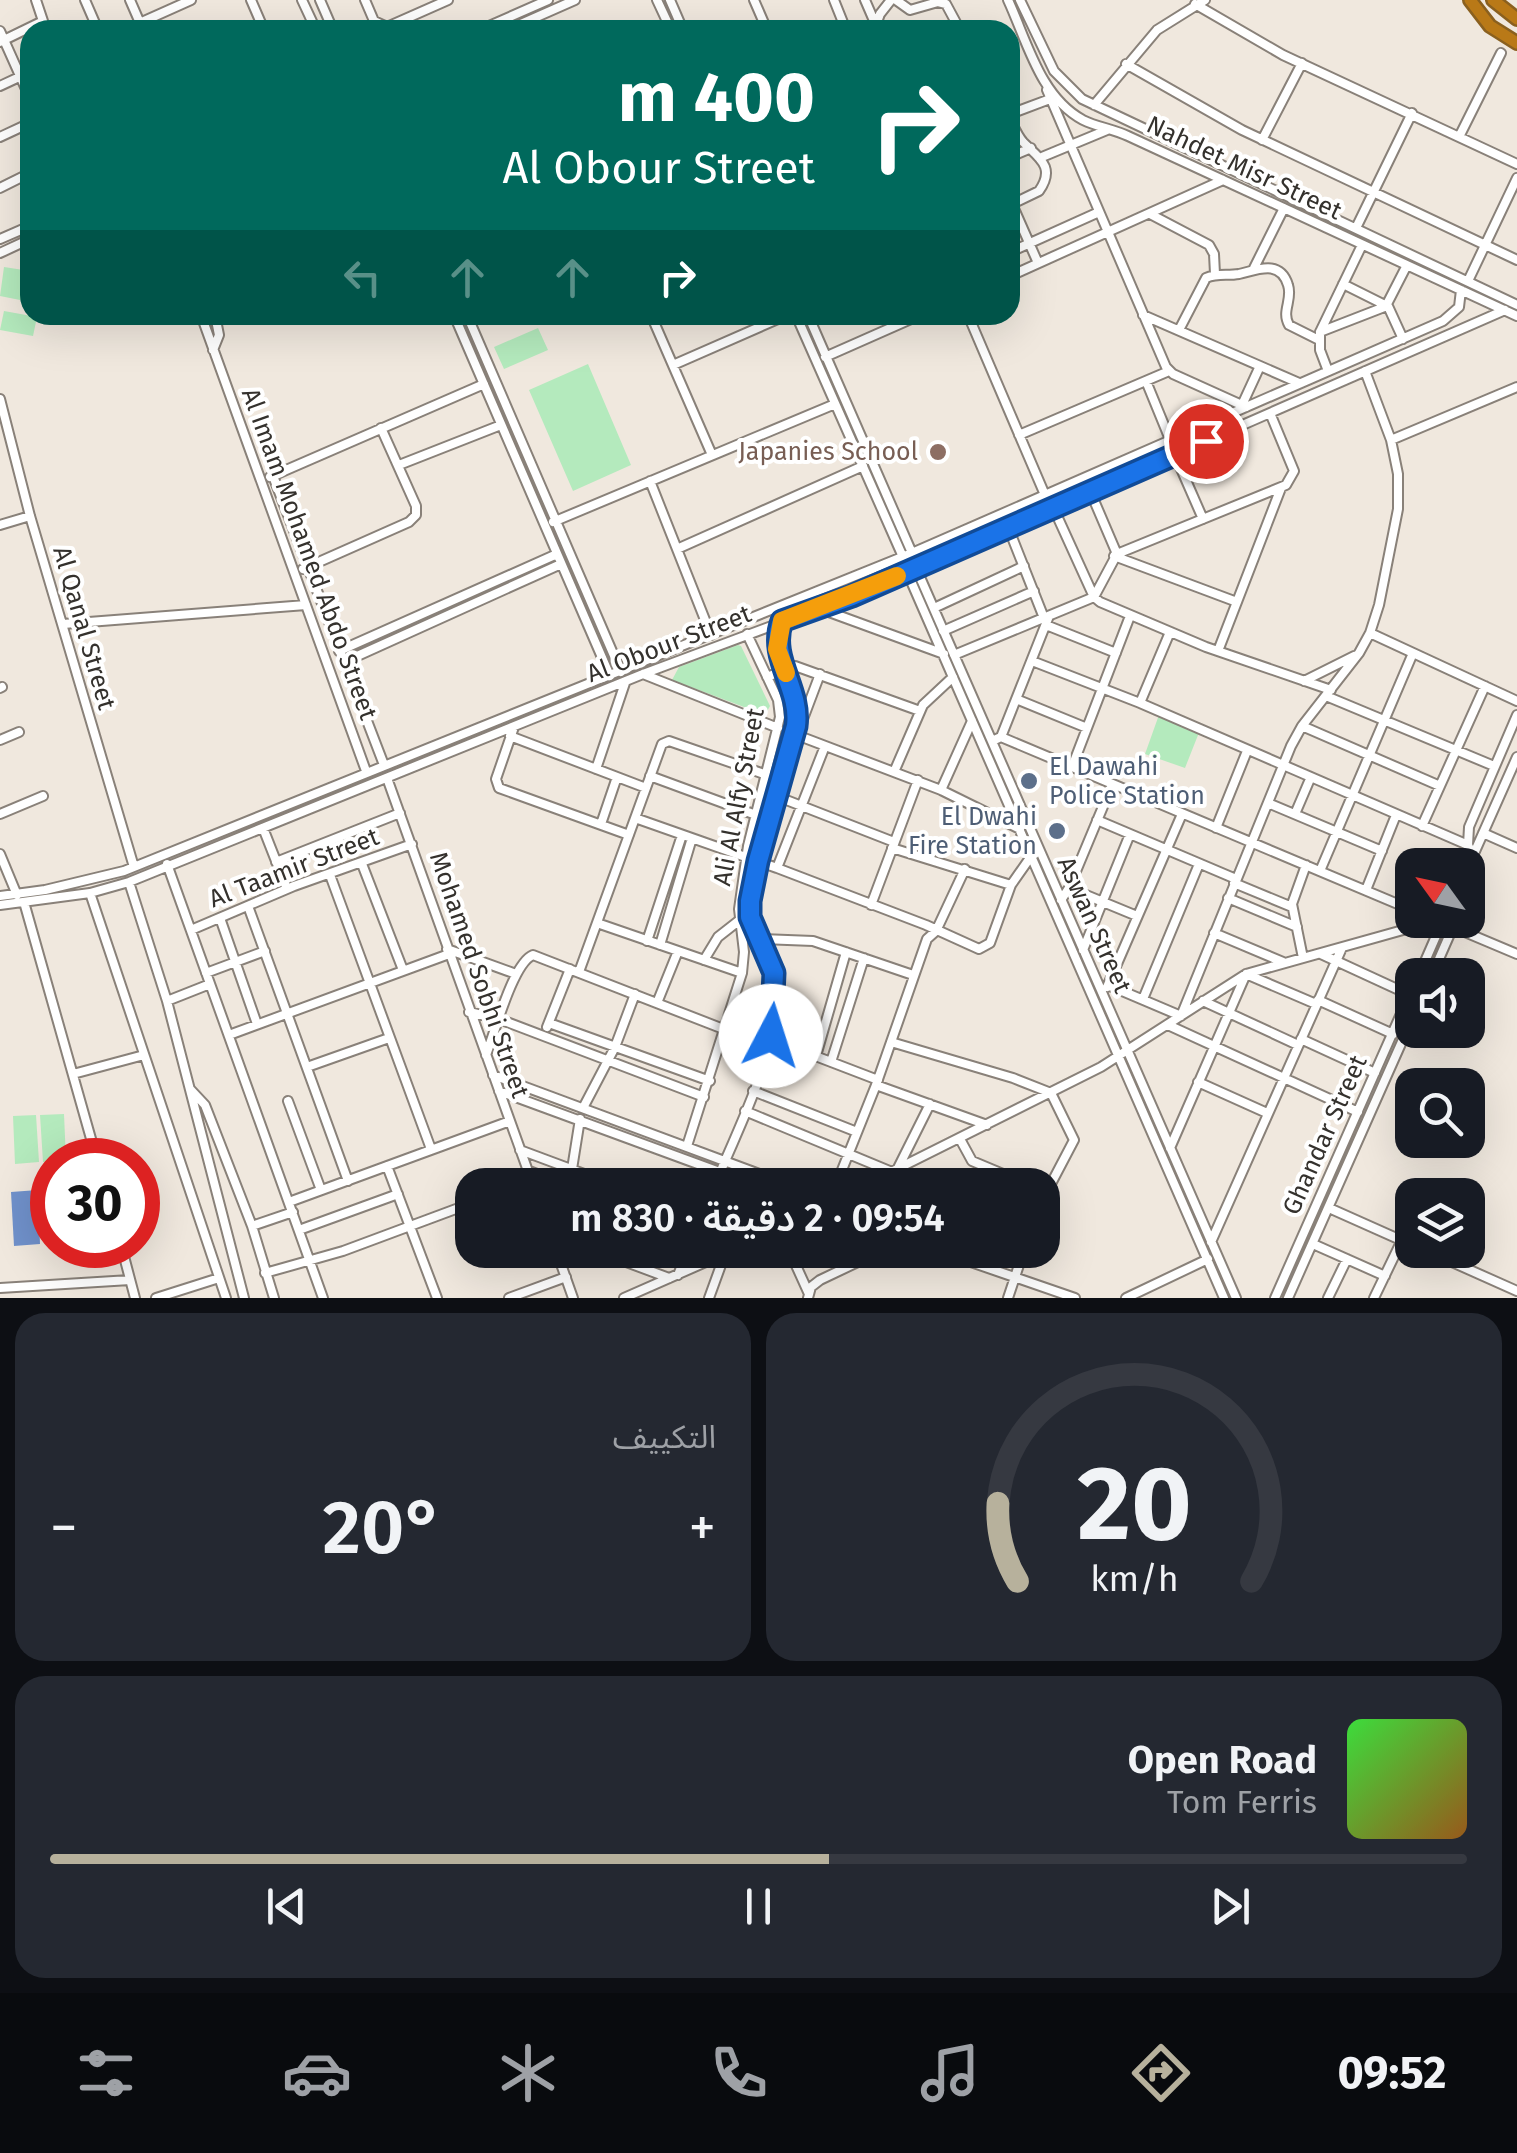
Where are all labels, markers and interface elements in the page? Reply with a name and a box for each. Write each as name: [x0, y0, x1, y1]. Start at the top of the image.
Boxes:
text: 400 m: [618, 56, 815, 140]
icon: right: [850, 60, 980, 190]
street label: Nahdet Misr Street: [1142, 110, 1347, 227]
text: Al Obour Street: [502, 141, 815, 195]
icon: left: [335, 250, 390, 305]
icon: ahead: [440, 250, 495, 305]
icon: ahead: [545, 250, 600, 305]
icon: right: [650, 250, 705, 305]
street label: Al Imam Mohamed Abdo Street: [235, 384, 383, 725]
pin: [1164, 399, 1249, 484]
icon: arrive: [1179, 414, 1234, 469]
place label: Japanies School: [738, 437, 918, 467]
marker: Japanies School: [927, 441, 949, 463]
street label: Al Qanal Street: [46, 543, 122, 714]
street label: Al Obour Street: [583, 599, 756, 689]
street label: Ali Al Alfy Street: [707, 705, 771, 888]
place label: El Dawahi Police Station: [1049, 752, 1205, 811]
marker: El Dawahi Police Station: [1018, 770, 1040, 792]
place label: El Dwahi Fire Station: [908, 802, 1037, 861]
marker: El Dwahi Fire Station: [1046, 820, 1068, 842]
street label: Al Taamir Street: [205, 821, 384, 914]
street label: Mohamed Sobhi Street: [423, 848, 536, 1103]
north arrow: [1395, 848, 1485, 938]
map controls: [1395, 848, 1485, 1268]
street label: Aswan Street: [1051, 852, 1138, 999]
button: sound: [1395, 958, 1485, 1048]
position arrow: [719, 984, 823, 1088]
street label: Ghandar Street: [1276, 1050, 1374, 1219]
button: search: [1395, 1068, 1485, 1158]
speed limit sign: 30: [30, 1138, 160, 1268]
button: layers: [1395, 1178, 1485, 1268]
text: 09:54 · 2 دقيقة · 830 m: [570, 1195, 945, 1241]
text: التكييف: [613, 1418, 716, 1456]
text: 20: [1077, 1442, 1191, 1567]
text: 20°: [323, 1483, 443, 1573]
text: −: [50, 1495, 78, 1561]
text: +: [689, 1495, 716, 1561]
text: km/h: [1090, 1558, 1178, 1600]
text: Open Road: [1128, 1737, 1317, 1783]
text: Tom Ferris: [1167, 1783, 1317, 1821]
icon: previous: [259, 1879, 314, 1934]
icon: pause: [731, 1879, 786, 1934]
icon: next: [1203, 1879, 1258, 1934]
icon: filters: [71, 2038, 141, 2108]
icon: car: [282, 2038, 352, 2108]
icon: climate: [493, 2038, 563, 2108]
icon: phone: [704, 2038, 774, 2108]
icon: music: [915, 2038, 985, 2108]
icon: directions: [1126, 2038, 1196, 2108]
text: 09:52: [1337, 2046, 1446, 2100]

